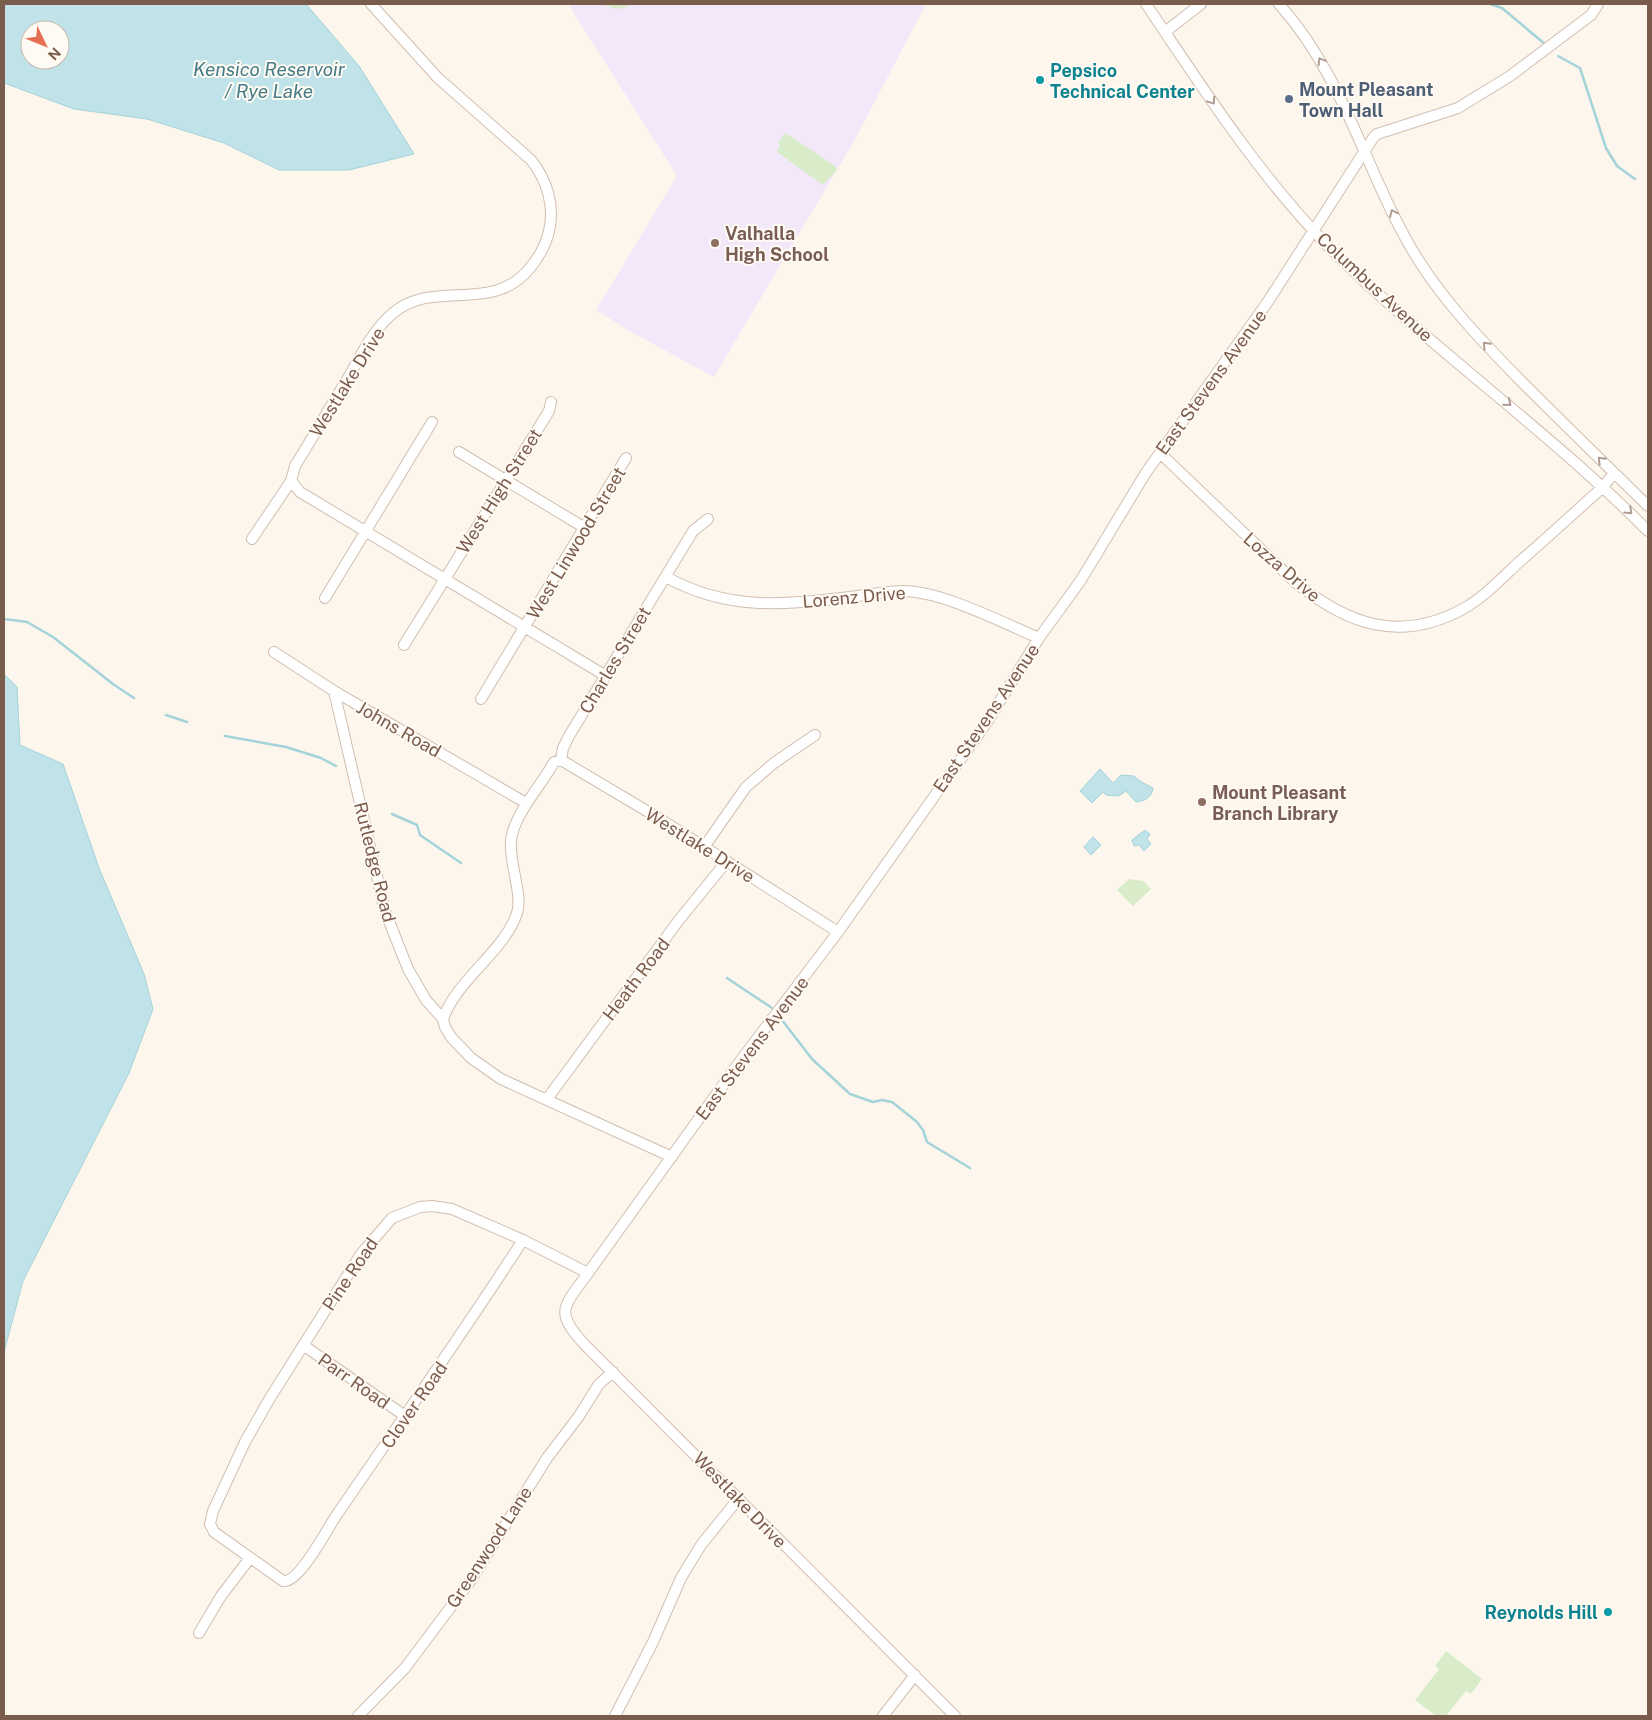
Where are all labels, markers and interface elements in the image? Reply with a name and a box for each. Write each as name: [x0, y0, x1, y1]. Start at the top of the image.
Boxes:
north arrow: [20, 20, 70, 70]
text: N: [45, 44, 64, 63]
one-way arrow: [1317, 57, 1327, 66]
water label: Kensico Reservoir / Rye Lake: [193, 58, 346, 102]
place label: Pepsico Technical Center: [1050, 60, 1195, 102]
marker: Pepsico Technical Center: [1034, 74, 1046, 86]
place label: Mount Pleasant Town Hall: [1299, 79, 1433, 121]
marker: Mount Pleasant Town Hall: [1283, 93, 1295, 105]
one-way arrow: [1206, 96, 1215, 105]
one-way arrow: [1389, 209, 1399, 218]
place label: Valhalla High School: [725, 223, 829, 265]
street label: Columbus Avenue: [1313, 228, 1437, 346]
marker: Valhalla High School: [709, 237, 721, 249]
street label: East Stevens Avenue: [1151, 305, 1271, 459]
street label: Westlake Drive: [305, 323, 389, 441]
one-way arrow: [1483, 341, 1492, 350]
one-way arrow: [1502, 397, 1511, 406]
street label: West High Street: [452, 425, 546, 557]
one-way arrow: [1598, 457, 1607, 466]
street label: West Linwood Street: [522, 463, 630, 623]
one-way arrow: [1623, 506, 1632, 515]
street label: Lozza Drive: [1239, 528, 1325, 606]
street label: Lorenz Drive: [801, 582, 907, 612]
street label: Charles Street: [575, 603, 655, 717]
street label: East Stevens Avenue: [929, 640, 1043, 796]
street label: Johns Road: [353, 696, 445, 762]
place label: Mount Pleasant Branch Library: [1212, 782, 1346, 824]
marker: Mount Pleasant Branch Library: [1196, 796, 1208, 808]
street label: Rutledge Road: [350, 800, 400, 924]
street label: Westlake Drive: [641, 803, 759, 887]
street label: Heath Road: [598, 934, 674, 1024]
street label: East Stevens Avenue: [691, 972, 813, 1124]
street label: Pine Road: [318, 1234, 382, 1314]
street label: Parr Road: [314, 1349, 394, 1413]
street label: Clover Road: [377, 1358, 451, 1452]
street label: Westlake Drive: [689, 1448, 791, 1552]
street label: Greenwood Lane: [442, 1482, 536, 1612]
place label: Reynolds Hill: [1484, 1602, 1598, 1623]
marker: Reynolds Hill: [1602, 1606, 1614, 1618]

